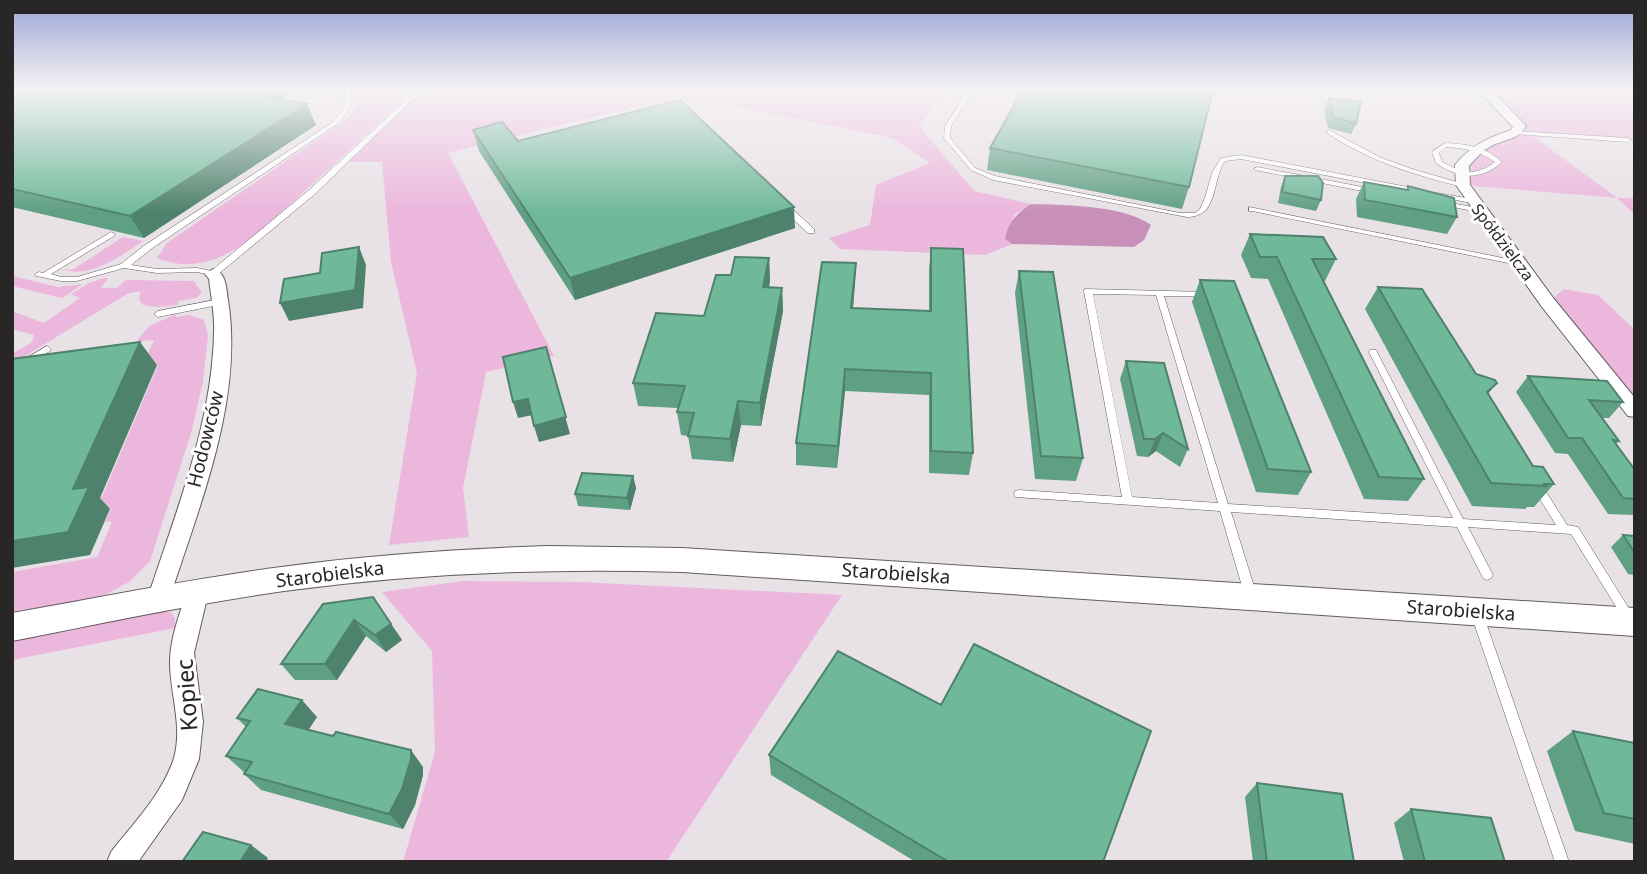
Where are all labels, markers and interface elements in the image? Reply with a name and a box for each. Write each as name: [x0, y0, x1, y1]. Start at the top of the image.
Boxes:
street label: Spółdzielcza: [1467, 199, 1539, 285]
street label: Hodowców: [180, 388, 230, 490]
street label: Starobielska: [274, 554, 386, 594]
street label: Starobielska: [841, 556, 951, 590]
street label: Starobielska: [1406, 593, 1516, 627]
street label: Kopiec: [168, 658, 204, 732]

